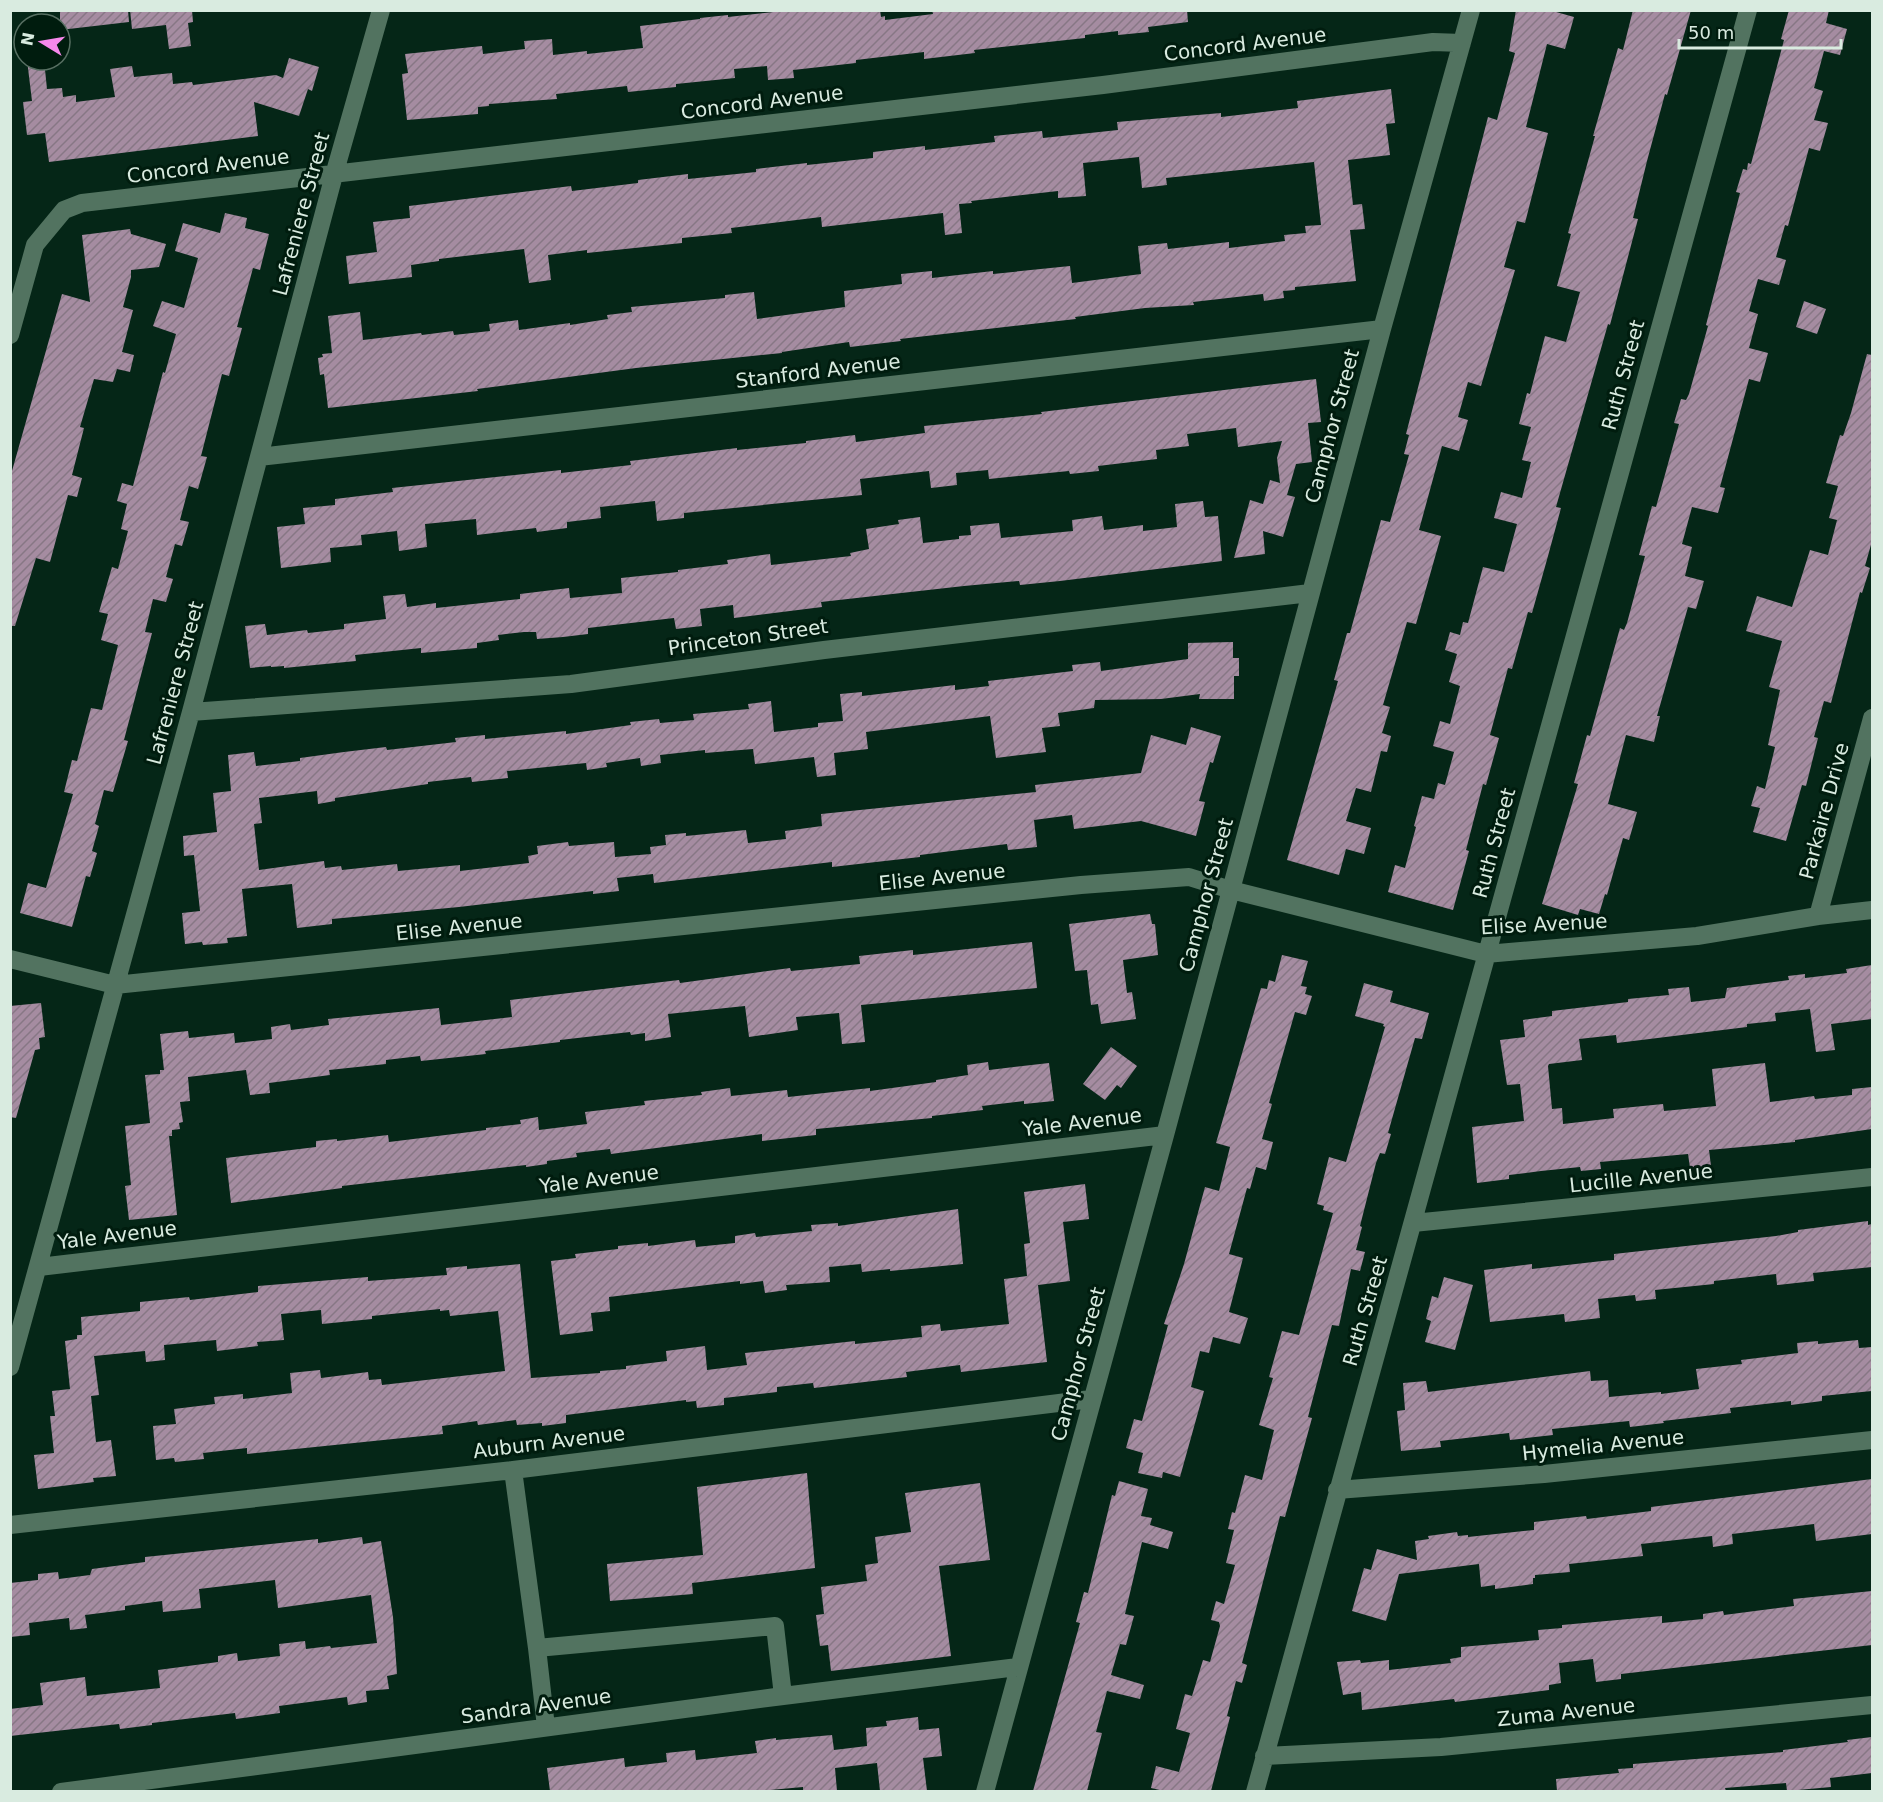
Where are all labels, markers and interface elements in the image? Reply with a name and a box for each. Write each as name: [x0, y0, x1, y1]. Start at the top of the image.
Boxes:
north arrow: [12, 12, 72, 72]
scale bar: [1679, 12, 1841, 50]
street label: Concord Avenue: [1162, 22, 1328, 66]
text: 50 m: [1688, 22, 1734, 43]
text: N: [17, 31, 38, 48]
street label: Concord Avenue: [679, 80, 845, 124]
street label: Lafreniere Street: [268, 129, 334, 298]
street label: Concord Avenue: [125, 144, 291, 188]
street label: Ruth Street: [1597, 317, 1649, 433]
street label: Camphor Street: [1300, 346, 1364, 506]
street label: Stanford Avenue: [734, 349, 902, 393]
street label: Lafreniere Street: [142, 598, 208, 767]
street label: Princeton Street: [666, 614, 830, 660]
street label: Parkaire Drive: [1794, 740, 1854, 882]
street label: Ruth Street: [1468, 785, 1520, 901]
street label: Camphor Street: [1174, 815, 1238, 975]
street label: Elise Avenue: [878, 858, 1006, 896]
street label: Elise Avenue: [395, 908, 523, 946]
street label: Elise Avenue: [1480, 909, 1608, 939]
street label: Yale Avenue: [1020, 1103, 1143, 1141]
street label: Lucille Avenue: [1568, 1159, 1714, 1197]
street label: Yale Avenue: [537, 1160, 660, 1198]
street label: Yale Avenue: [55, 1216, 178, 1254]
street label: Ruth Street: [1338, 1253, 1392, 1369]
street label: Camphor Street: [1046, 1284, 1110, 1444]
street label: Auburn Avenue: [472, 1421, 626, 1463]
street label: Hymelia Avenue: [1521, 1425, 1685, 1465]
street label: Sandra Avenue: [459, 1684, 613, 1728]
street label: Zuma Avenue: [1496, 1693, 1636, 1731]

